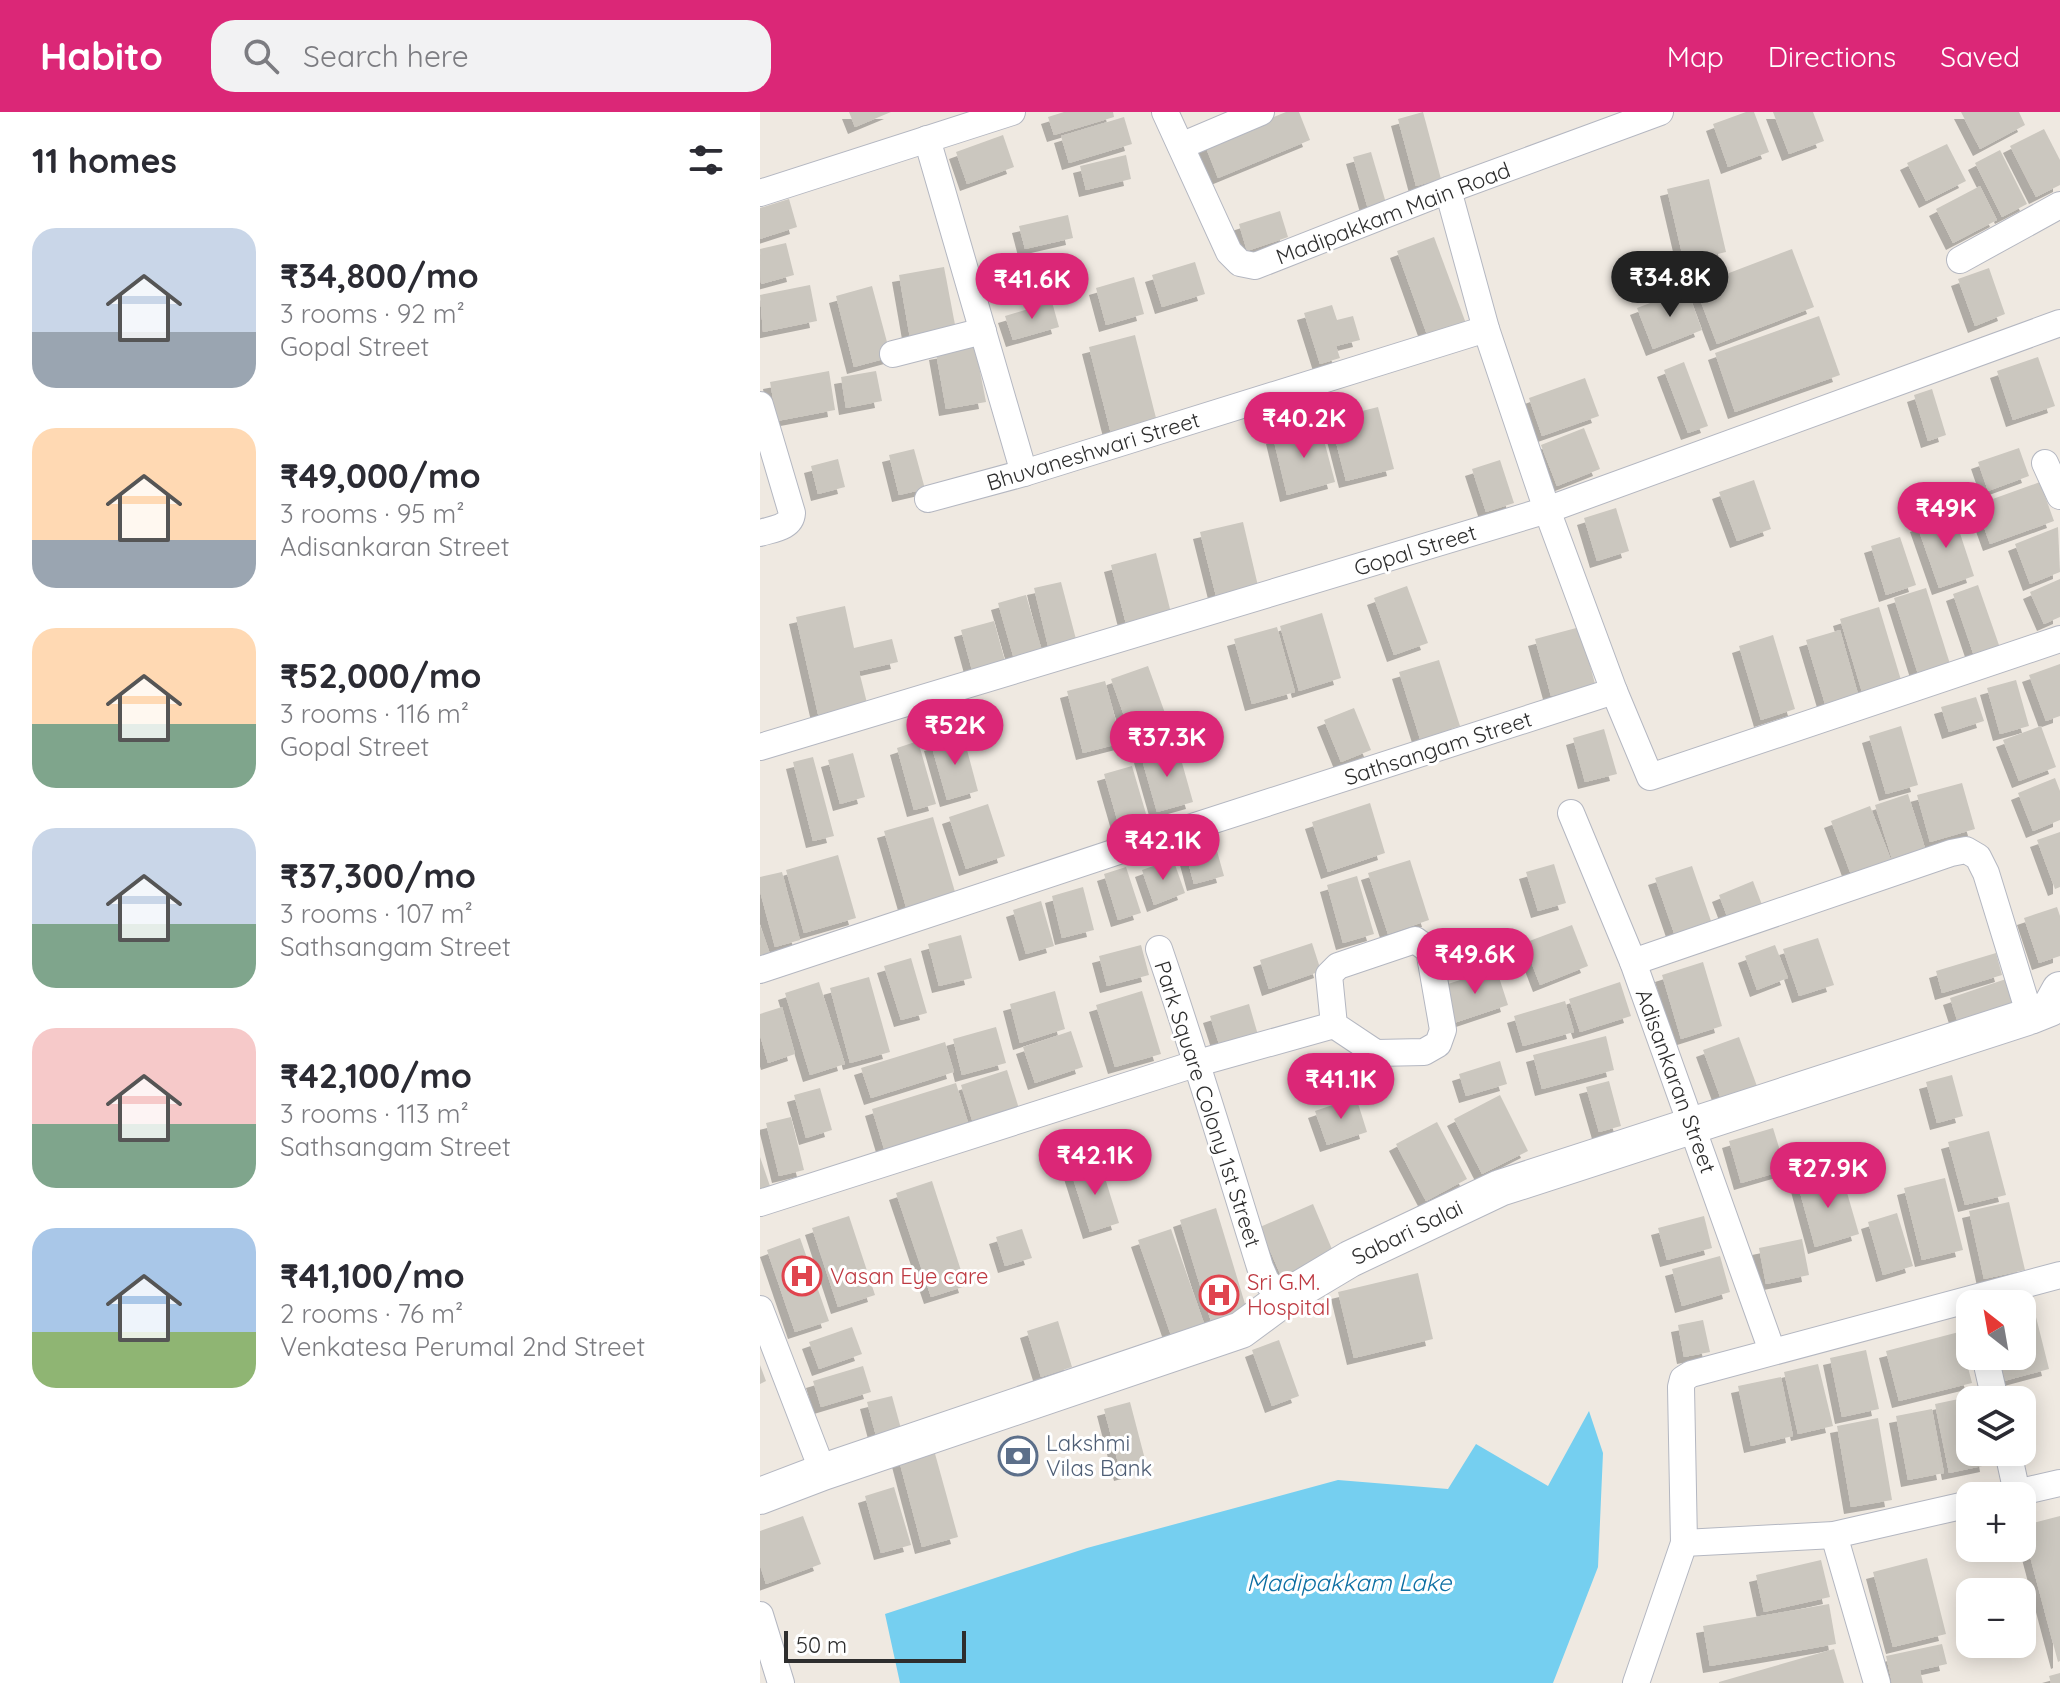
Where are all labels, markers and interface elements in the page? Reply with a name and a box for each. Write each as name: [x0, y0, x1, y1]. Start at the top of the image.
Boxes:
search box: [211, 20, 771, 92]
text: Habito: [40, 32, 163, 80]
icon: search: [239, 34, 283, 78]
text: Search here: [303, 37, 469, 75]
text: Map: [1667, 39, 1724, 74]
text: Directions: [1768, 39, 1896, 74]
text: Saved: [1940, 39, 2020, 74]
icon: filters: [684, 138, 728, 182]
text: 11 homes: [32, 139, 177, 182]
street label: Madipakkam Main Road: [1272, 155, 1514, 271]
pin: ₹34.8K: [1605, 251, 1735, 319]
pin: ₹41.6K: [967, 253, 1097, 321]
text: ₹34,800/mo: [280, 254, 479, 297]
icon: home: [96, 260, 192, 356]
text: ₹34.8K: [1629, 260, 1711, 293]
text: ₹41.6K: [994, 262, 1070, 295]
text: 3 rooms · 92 m²: [280, 297, 465, 330]
text: Gopal Street: [280, 330, 429, 363]
pin: ₹40.2K: [1239, 392, 1369, 460]
text: ₹40.2K: [1262, 401, 1346, 434]
street label: Bhuvaneshwari Street: [983, 405, 1203, 497]
text: ₹49,000/mo: [280, 454, 481, 497]
icon: home: [96, 460, 192, 556]
pin: ₹49K: [1899, 482, 1993, 550]
text: ₹49K: [1916, 491, 1976, 524]
text: 3 rooms · 95 m²: [280, 497, 464, 530]
street label: Gopal Street: [1350, 518, 1480, 582]
text: Adisankaran Street: [280, 530, 510, 563]
text: ₹52,000/mo: [280, 654, 482, 697]
icon: home: [96, 660, 192, 756]
text: 3 rooms · 116 m²: [280, 697, 469, 730]
pin: ₹52K: [908, 699, 1002, 767]
street label: Sathsangam Street: [1341, 705, 1535, 791]
text: ₹52K: [924, 708, 986, 741]
pin: ₹37.3K: [1102, 711, 1232, 779]
text: ₹37.3K: [1128, 720, 1206, 753]
text: Gopal Street: [280, 730, 429, 763]
pin: ₹42.1K: [1098, 814, 1228, 882]
text: ₹42.1K: [1125, 823, 1201, 856]
text: ₹37,300/mo: [280, 854, 476, 897]
icon: home: [96, 860, 192, 956]
text: 3 rooms · 107 m²: [280, 897, 473, 930]
pin: ₹49.6K: [1410, 928, 1540, 996]
text: Sathsangam Street: [280, 930, 511, 963]
text: ₹49.6K: [1435, 937, 1515, 970]
street label: Park Square Colony 1st Street: [1148, 957, 1268, 1251]
street label: Adisankaran Street: [1630, 985, 1722, 1177]
pin: ₹41.1K: [1276, 1053, 1406, 1121]
text: ₹42,100/mo: [280, 1054, 472, 1097]
icon: home: [96, 1060, 192, 1156]
text: ₹41.1K: [1305, 1062, 1377, 1095]
text: 3 rooms · 113 m²: [280, 1097, 469, 1130]
pin: ₹42.1K: [1030, 1129, 1160, 1197]
text: Sathsangam Street: [280, 1130, 511, 1163]
text: ₹42.1K: [1057, 1138, 1133, 1171]
pin: ₹27.9K: [1763, 1142, 1893, 1210]
text: ₹27.9K: [1788, 1151, 1868, 1184]
street label: Sabari Salai: [1347, 1193, 1467, 1271]
text: ₹41,100/mo: [280, 1254, 465, 1297]
hospital icon: Vasan Eye care: [781, 1255, 823, 1297]
icon: home: [96, 1260, 192, 1356]
place label: Vasan Eye care: [830, 1262, 988, 1290]
place label: Sri G.M. Hospital: [1247, 1268, 1330, 1321]
hospital icon: Sri G.M. Hospital: [1198, 1274, 1240, 1316]
north arrow: [1956, 1290, 2036, 1370]
map controls: [1956, 1290, 2036, 1658]
text: 2 rooms · 76 m²: [280, 1297, 463, 1330]
text: Venkatesa Perumal 2nd Street: [280, 1330, 645, 1363]
button: layers: [1956, 1386, 2036, 1466]
place label: Lakshmi Vilas Bank: [1046, 1429, 1152, 1482]
bank icon: Lakshmi Vilas Bank: [997, 1435, 1039, 1477]
button: +: [1956, 1482, 2036, 1562]
water label: Madipakkam Lake: [1247, 1567, 1453, 1597]
button: −: [1956, 1578, 2036, 1658]
scale bar: [784, 1627, 966, 1663]
text: 50 m: [796, 1631, 847, 1659]

